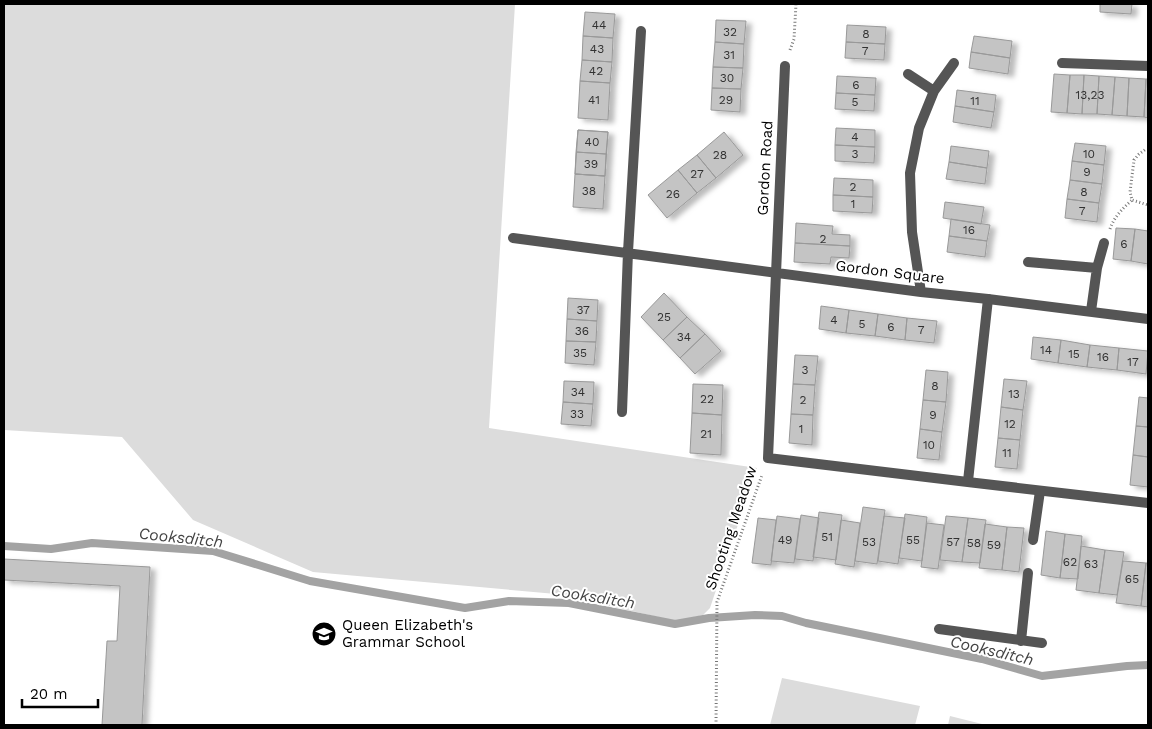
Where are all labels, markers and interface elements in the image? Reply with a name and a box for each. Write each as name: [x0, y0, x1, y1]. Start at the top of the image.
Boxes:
house number: 44: [592, 18, 606, 32]
house number: 32: [723, 25, 737, 39]
house number: 8: [862, 27, 870, 41]
house number: 43: [590, 42, 604, 56]
house number: 7: [862, 44, 869, 58]
house number: 31: [723, 48, 735, 62]
house number: 42: [589, 64, 603, 78]
house number: 30: [720, 71, 734, 85]
house number: 6: [852, 78, 860, 92]
house number: 13,23: [1076, 88, 1104, 102]
house number: 41: [588, 93, 600, 107]
house number: 29: [719, 93, 733, 107]
house number: 11: [970, 94, 980, 108]
house number: 5: [852, 95, 859, 109]
street label: Gordon Road: [754, 120, 776, 216]
house number: 4: [851, 130, 859, 144]
house number: 40: [585, 135, 599, 149]
house number: 3: [852, 147, 859, 161]
house number: 10: [1083, 147, 1095, 161]
house number: 28: [713, 148, 727, 162]
house number: 39: [584, 157, 598, 171]
house number: 9: [1083, 165, 1091, 179]
house number: 27: [690, 167, 704, 181]
house number: 2: [850, 180, 857, 194]
house number: 38: [582, 184, 596, 198]
house number: 8: [1080, 185, 1088, 199]
house number: 26: [666, 187, 680, 201]
house number: 1: [851, 197, 855, 211]
house number: 7: [1079, 204, 1086, 218]
house number: 16: [963, 223, 975, 237]
house number: 2: [820, 232, 827, 246]
house number: 6: [1120, 237, 1128, 251]
street label: Gordon Square: [834, 256, 946, 288]
house number: 37: [576, 303, 590, 317]
house number: 25: [657, 310, 671, 324]
house number: 4: [830, 313, 838, 327]
house number: 5: [859, 317, 866, 331]
house number: 6: [887, 320, 895, 334]
house number: 7: [918, 323, 925, 337]
house number: 36: [575, 324, 589, 338]
house number: 34: [677, 330, 691, 344]
house number: 14: [1040, 343, 1052, 357]
house number: 35: [573, 346, 587, 360]
house number: 15: [1068, 347, 1080, 361]
house number: 16: [1097, 350, 1109, 364]
house number: 17: [1127, 355, 1139, 369]
house number: 3: [802, 363, 809, 377]
house number: 8: [931, 379, 939, 393]
house number: 34: [571, 385, 585, 399]
house number: 13: [1008, 387, 1020, 401]
house number: 22: [700, 392, 714, 406]
house number: 2: [800, 393, 807, 407]
house number: 33: [570, 407, 584, 421]
house number: 9: [929, 408, 937, 422]
house number: 12: [1004, 417, 1016, 431]
house number: 1: [799, 422, 803, 436]
house number: 21: [700, 427, 712, 441]
house number: 10: [923, 438, 935, 452]
house number: 11: [1002, 446, 1012, 460]
street label: Shooting Meadow: [701, 463, 761, 592]
water label: Cooksditch: [138, 524, 224, 551]
house number: 51: [821, 530, 833, 544]
house number: 49: [778, 533, 792, 547]
house number: 55: [906, 533, 920, 547]
house number: 53: [862, 535, 876, 549]
house number: 57: [946, 535, 960, 549]
house number: 58: [967, 536, 981, 550]
house number: 59: [987, 538, 1001, 552]
house number: 62: [1063, 555, 1077, 569]
house number: 63: [1084, 557, 1098, 571]
house number: 65: [1125, 572, 1139, 586]
water label: Cooksditch: [549, 580, 636, 613]
place label: Queen Elizabeth's Grammar School: [342, 616, 473, 651]
school or university icon: Queen Elizabeth's Grammar School: [311, 621, 337, 647]
water label: Cooksditch: [948, 632, 1035, 669]
scale bar: [22, 676, 99, 708]
text: 20 m: [30, 685, 68, 703]

